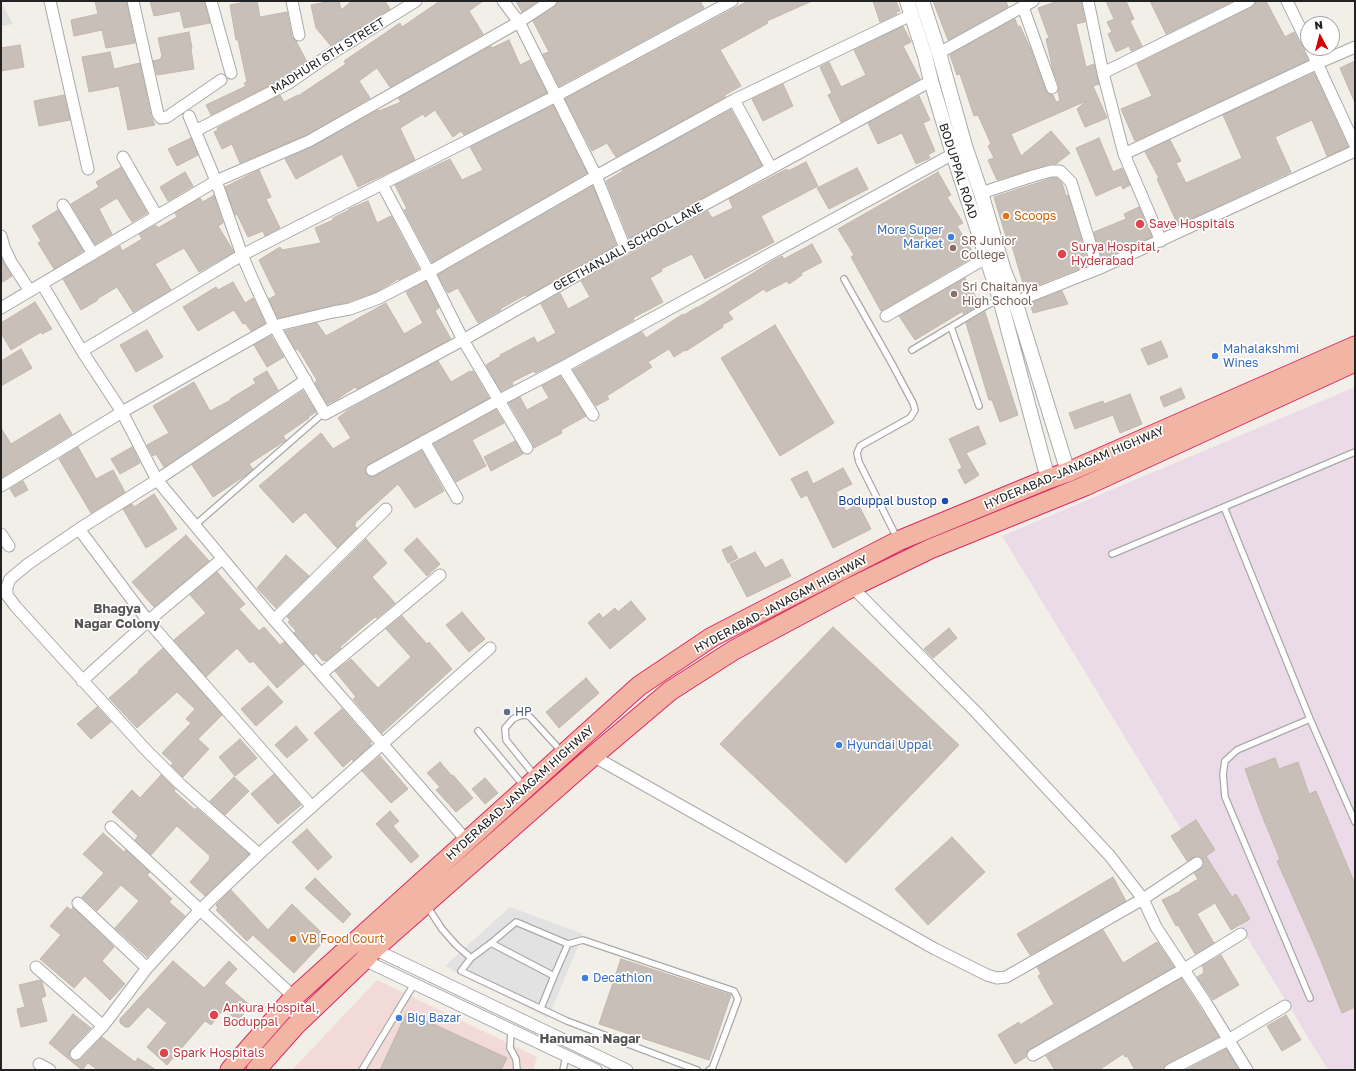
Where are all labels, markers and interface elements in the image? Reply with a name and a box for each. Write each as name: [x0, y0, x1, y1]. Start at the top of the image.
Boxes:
street label: MADHURI 6TH STREET: [268, 15, 388, 97]
north arrow: [1300, 16, 1340, 56]
text: N: [1314, 18, 1324, 32]
street label: BODUPPAL ROAD: [936, 121, 980, 221]
street label: GEETHANJALI SCHOOL LANE: [551, 200, 705, 294]
place label: Scoops: [1014, 209, 1056, 223]
marker: Scoops: [1001, 211, 1011, 221]
place label: Save Hospitals: [1149, 217, 1235, 231]
marker: Save Hospitals: [1134, 218, 1146, 230]
place label: More Super Market: [877, 223, 943, 251]
marker: More Super Market: [946, 232, 956, 242]
place label: SR Junior College: [961, 234, 1016, 262]
place label: Surya Hospital, Hyderabad: [1071, 240, 1160, 268]
marker: SR Junior College: [948, 243, 958, 253]
marker: Surya Hospital, Hyderabad: [1056, 248, 1068, 260]
place label: Sri Chaitanya High School: [962, 280, 1038, 308]
marker: Sri Chaitanya High School: [949, 289, 959, 299]
place label: Mahalakshmi Wines: [1223, 342, 1299, 370]
marker: Mahalakshmi Wines: [1210, 351, 1220, 361]
street label: HYDERABAD-JANAGAM HIGHWAY: [982, 423, 1166, 513]
place label: Boduppal bustop: [838, 494, 937, 508]
marker: Boduppal bustop: [940, 496, 950, 506]
street label: HYDERABAD-JANAGAM HIGHWAY: [692, 552, 870, 656]
district label: Bhagya Nagar Colony: [74, 601, 160, 632]
place label: HP: [515, 705, 532, 719]
marker: HP: [502, 707, 512, 717]
street label: HYDERABAD-JANAGAM HIGHWAY: [443, 723, 597, 863]
place label: Hyundai Uppal: [847, 738, 932, 752]
marker: Hyundai Uppal: [834, 740, 844, 750]
place label: VB Food Court: [301, 932, 384, 946]
marker: VB Food Court: [288, 934, 298, 944]
place label: Decathlon: [593, 971, 652, 985]
marker: Decathlon: [580, 973, 590, 983]
place label: Ankura Hospital, Boduppal: [223, 1001, 320, 1029]
marker: Ankura Hospital, Boduppal: [208, 1009, 220, 1021]
place label: Big Bazar: [407, 1011, 461, 1025]
marker: Big Bazar: [394, 1013, 404, 1023]
district label: Hanuman Nagar: [539, 1031, 641, 1047]
place label: Spark Hospitals: [173, 1046, 264, 1060]
marker: Spark Hospitals: [158, 1047, 170, 1059]

